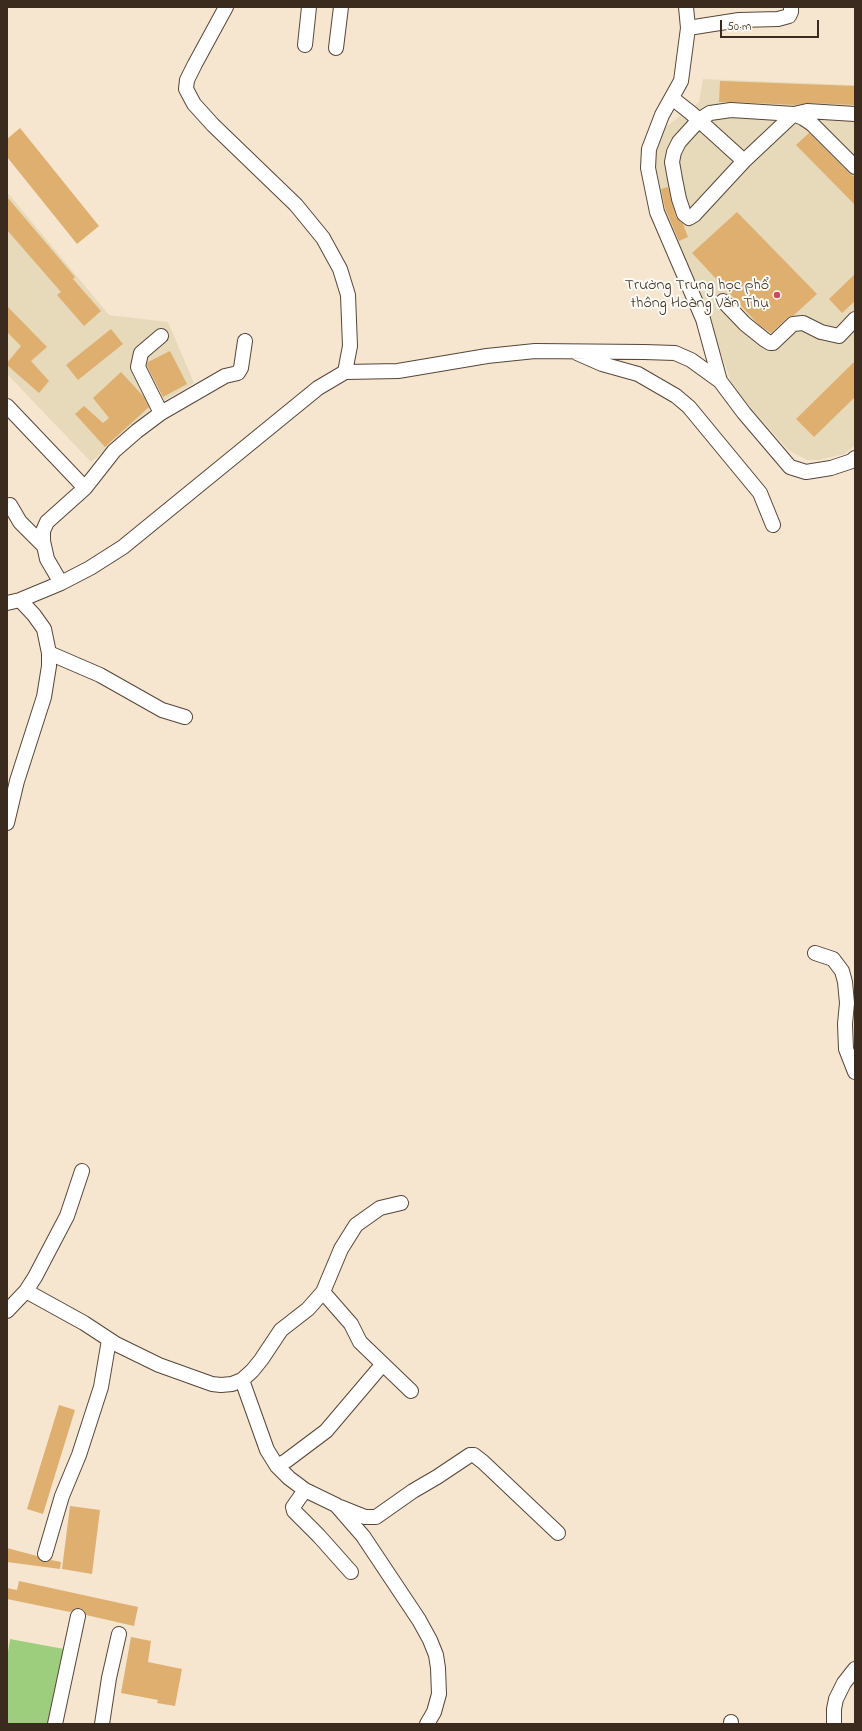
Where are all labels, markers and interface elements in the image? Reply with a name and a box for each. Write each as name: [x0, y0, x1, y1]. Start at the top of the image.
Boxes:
scale bar: [722, 12, 821, 38]
text: 50 m: [727, 18, 751, 36]
place label: Trường Trung học phổ thông Hoàng Văn Thụ: [625, 276, 769, 314]
marker: Trường Trung học phổ thông Hoàng Văn Thụ: [772, 290, 782, 300]

